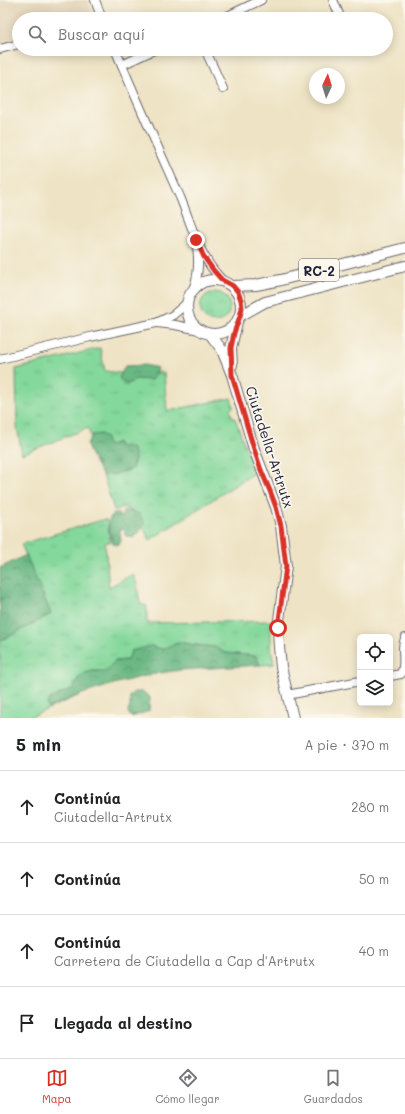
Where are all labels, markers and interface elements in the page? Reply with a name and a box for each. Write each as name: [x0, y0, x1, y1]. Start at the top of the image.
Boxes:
search box: [12, 12, 393, 56]
icon: search: [26, 23, 48, 45]
text: Buscar aquí: [58, 24, 145, 44]
north arrow: [309, 68, 345, 104]
route end: [187, 231, 205, 249]
road number: RC-2: [299, 259, 339, 281]
street label: Ciutadella-Artrutx: [241, 384, 299, 510]
route start: [269, 619, 287, 637]
map controls: [357, 634, 393, 706]
button: locate: [357, 634, 393, 670]
button: layers: [357, 670, 393, 706]
text: 5 min: [16, 733, 61, 755]
text: A pie · 370 m: [304, 736, 389, 753]
text: Continúa: [54, 788, 121, 808]
icon: ahead: [16, 796, 38, 818]
text: 280 m: [351, 798, 389, 815]
text: Ciutadella-Artrutx: [54, 808, 172, 825]
icon: ahead: [16, 868, 38, 890]
text: Continúa: [54, 869, 121, 889]
text: 50 m: [359, 870, 389, 887]
text: Continúa: [54, 932, 121, 952]
icon: ahead: [16, 940, 38, 962]
text: 40 m: [359, 942, 389, 959]
text: Carretera de Ciutadella a Cap d'Artrutx: [54, 952, 315, 969]
icon: arrive: [16, 1012, 38, 1034]
text: Llegada al destino: [54, 1013, 192, 1033]
tab: Mapa: [42, 1067, 71, 1106]
tab: Cómo llegar: [155, 1067, 220, 1106]
tab: Guardados: [304, 1067, 363, 1106]

